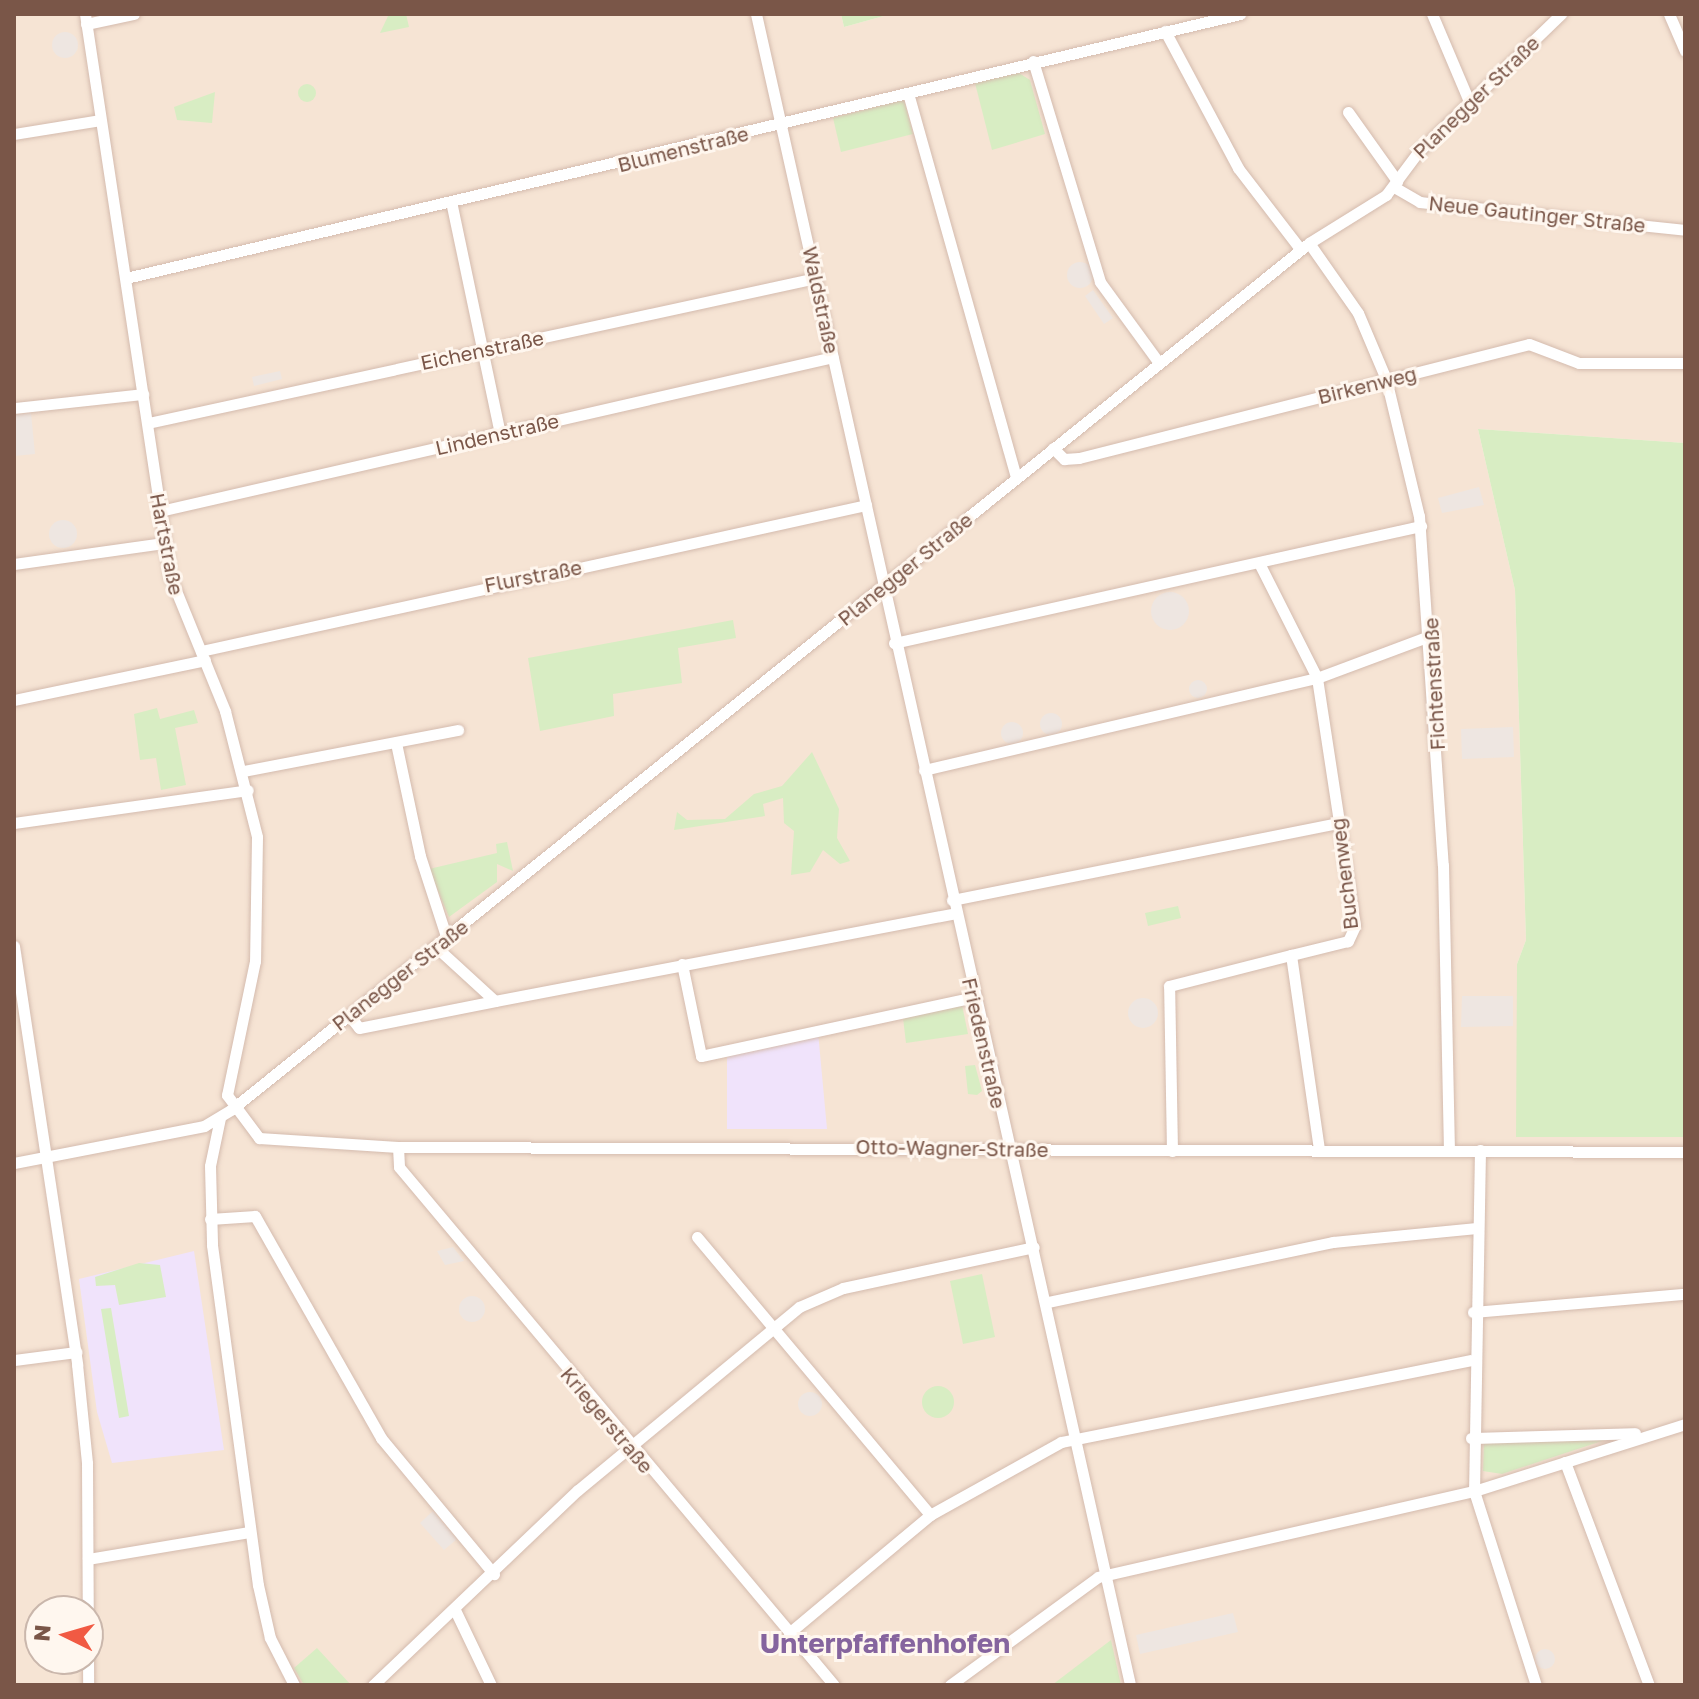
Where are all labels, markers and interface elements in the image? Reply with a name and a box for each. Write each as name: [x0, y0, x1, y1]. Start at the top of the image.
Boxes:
street label: Planegger Straße: [1408, 31, 1544, 163]
street label: Blumenstraße: [615, 121, 751, 177]
street label: Neue Gautinger Straße: [1427, 191, 1647, 237]
street label: Waldstraße: [798, 244, 844, 356]
street label: Eichenstraße: [418, 325, 546, 375]
street label: Birkenweg: [1315, 361, 1419, 409]
street label: Lindenstraße: [433, 408, 561, 460]
street label: Hartstraße: [145, 491, 189, 597]
street label: Planegger Straße: [833, 507, 977, 631]
street label: Flurstraße: [482, 555, 584, 597]
street label: Fichtenstraße: [1419, 617, 1449, 751]
street label: Buchenweg: [1325, 817, 1363, 931]
street label: Planegger Straße: [327, 914, 473, 1036]
street label: Friedenstraße: [957, 975, 1011, 1111]
street label: Otto-Wagner-Straße: [855, 1134, 1049, 1162]
street label: Kriegerstraße: [556, 1362, 658, 1478]
north arrow: [24, 1595, 104, 1675]
text: N: [27, 1624, 56, 1643]
district label: Unterpfaffenhofen: [760, 1626, 1010, 1660]

